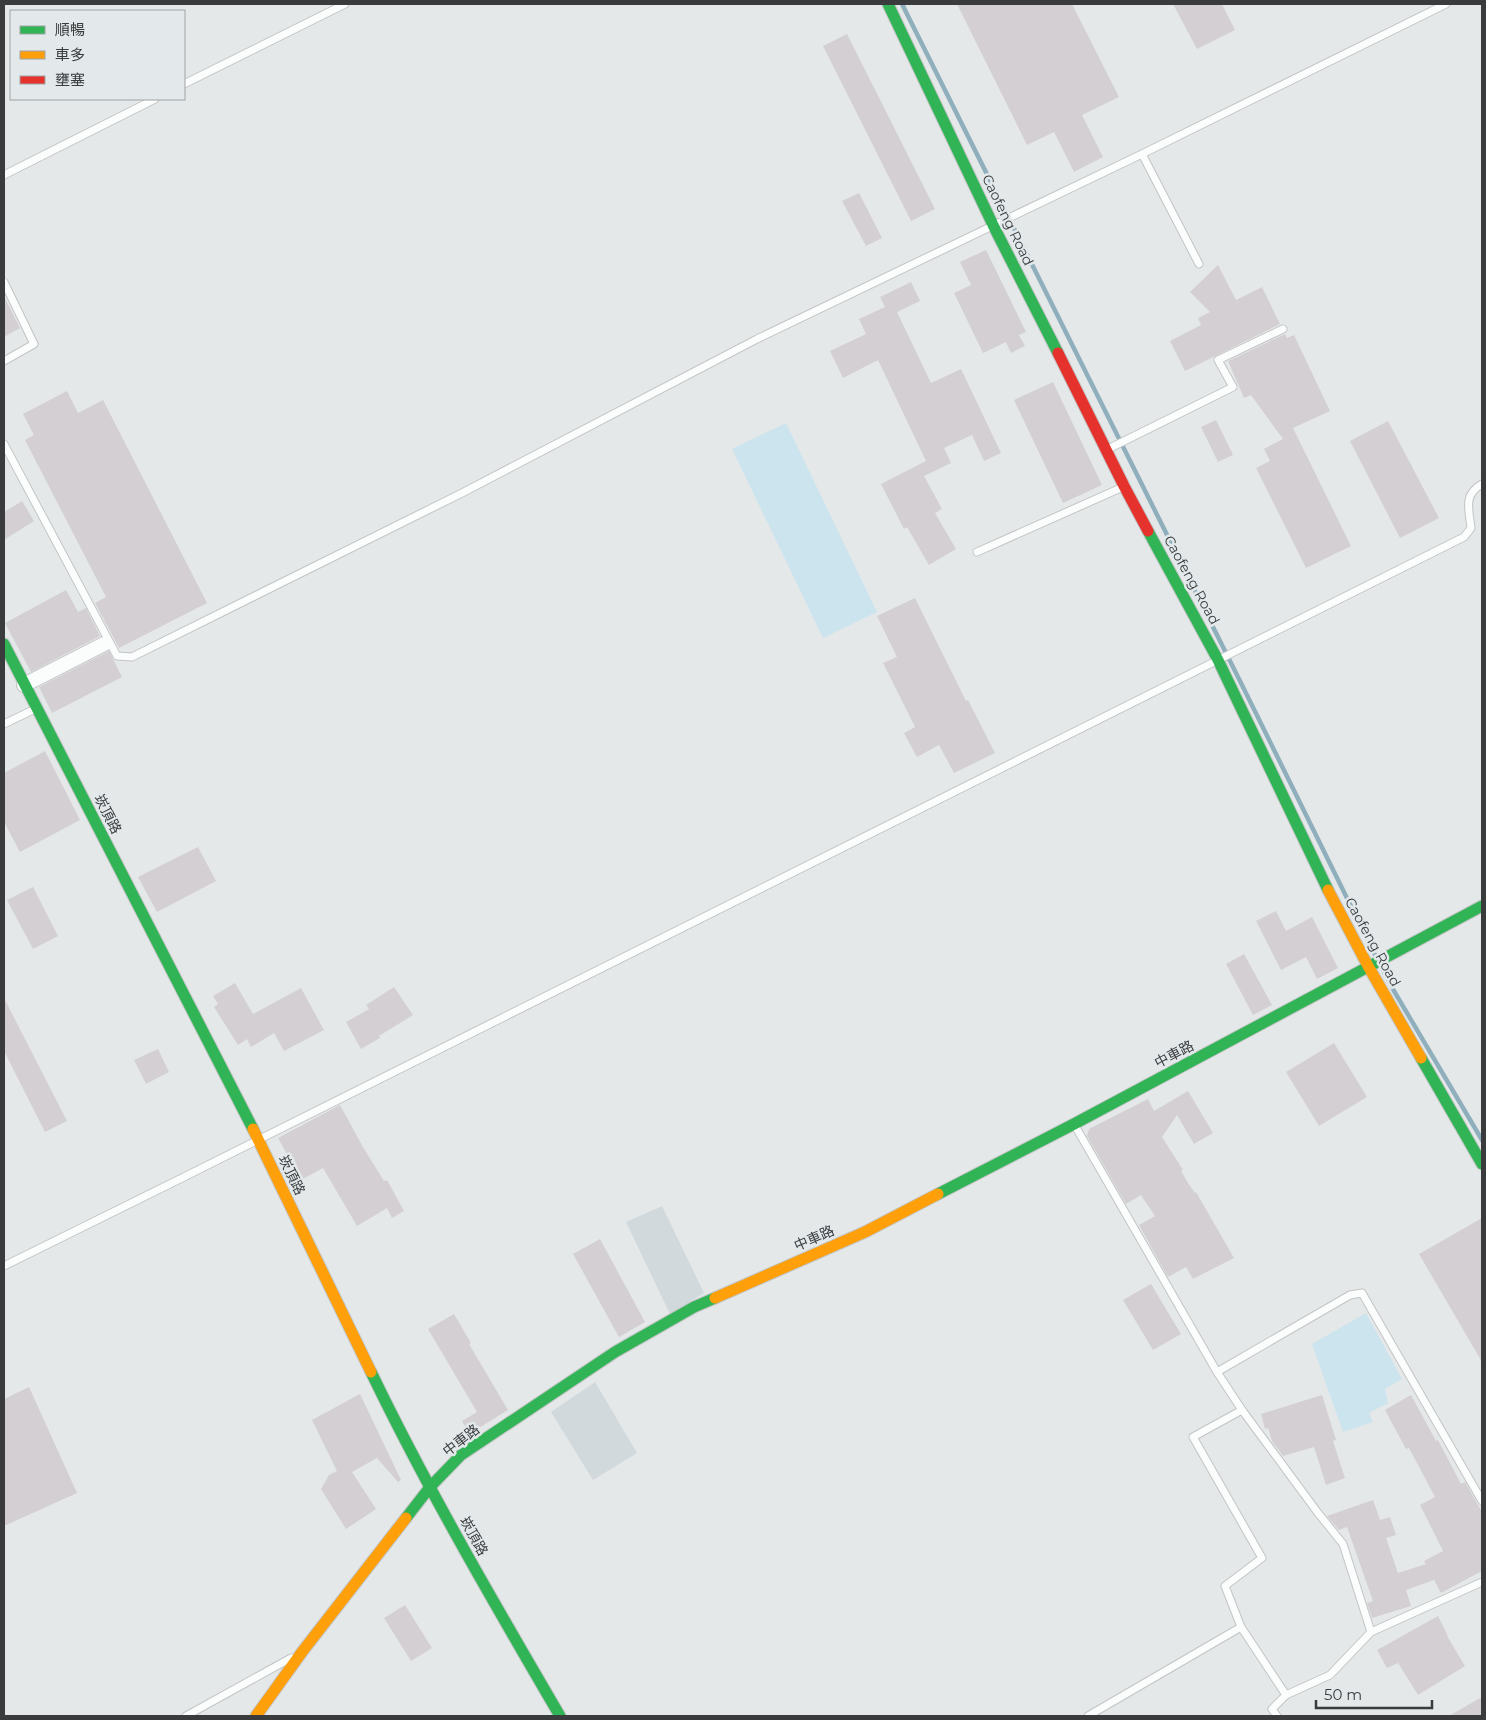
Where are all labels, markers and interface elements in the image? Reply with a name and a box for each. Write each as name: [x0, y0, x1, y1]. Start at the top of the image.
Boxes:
legend: [10, 10, 185, 100]
text: 順暢: [55, 20, 85, 39]
text: 車多: [55, 45, 85, 64]
text: 壅塞: [55, 70, 85, 89]
street label: Caofeng Road: [978, 171, 1038, 269]
street label: Caofeng Road: [1160, 532, 1224, 628]
street label: 崁頂路: [90, 791, 126, 837]
street label: Caofeng Road: [1341, 894, 1405, 990]
street label: 中車路: [1151, 1036, 1197, 1072]
street label: 崁頂路: [275, 1152, 309, 1198]
street label: 中車路: [791, 1221, 837, 1255]
street label: 中車路: [439, 1420, 483, 1460]
street label: 崁頂路: [456, 1513, 492, 1559]
scale bar: [1316, 1678, 1432, 1710]
text: 50 m: [1324, 1685, 1362, 1704]

